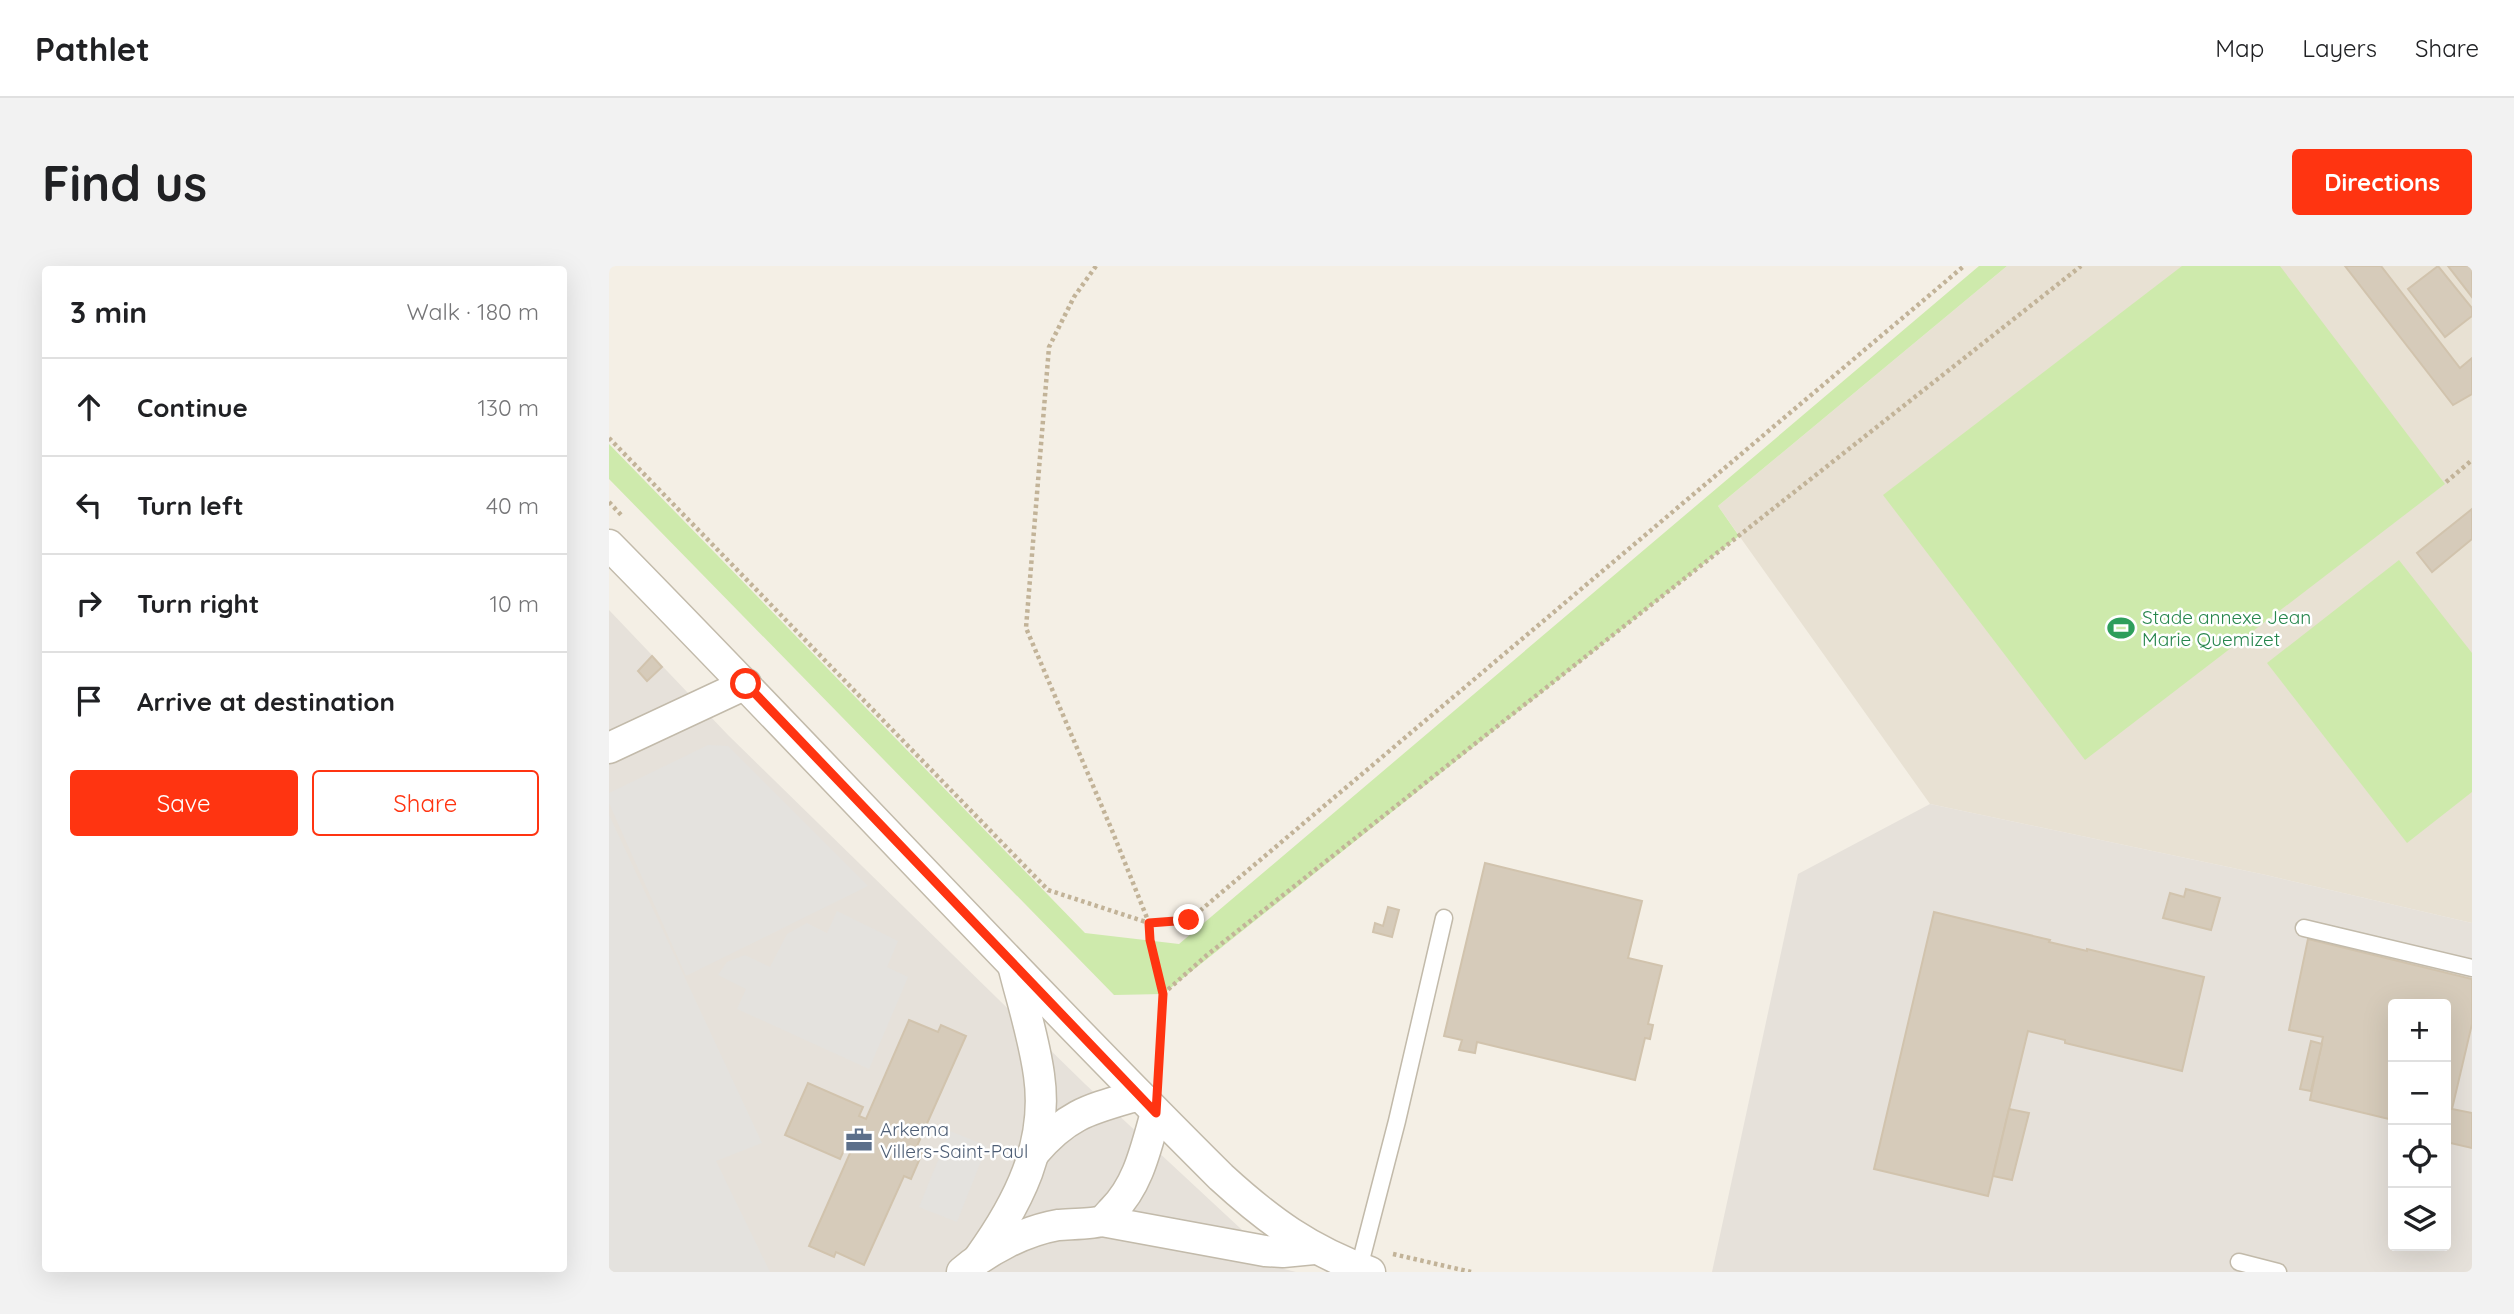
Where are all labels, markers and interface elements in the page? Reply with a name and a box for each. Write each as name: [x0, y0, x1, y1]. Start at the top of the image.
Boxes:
text: Pathlet: [35, 28, 150, 69]
text: Map: [2215, 33, 2264, 63]
text: Layers: [2302, 33, 2377, 63]
text: Share: [2415, 33, 2479, 63]
button: Directions: [2292, 149, 2472, 215]
text: Find us: [42, 152, 207, 213]
text: 3 min: [70, 293, 147, 331]
text: Walk · 180 m: [407, 297, 539, 326]
icon: ahead: [70, 388, 108, 426]
text: Continue: [137, 391, 248, 424]
text: 130 m: [477, 393, 539, 422]
icon: left: [70, 486, 108, 524]
text: Turn left: [137, 489, 244, 522]
text: 40 m: [486, 491, 539, 520]
icon: right: [70, 584, 108, 622]
text: Turn right: [137, 587, 259, 620]
text: 10 m: [490, 589, 539, 618]
place label: Stade annexe Jean Marie Quemizet: [2142, 605, 2311, 651]
sports icon: Stade annexe Jean Marie Quemizet: [2106, 613, 2136, 643]
route start: [730, 668, 761, 699]
icon: arrive: [70, 682, 108, 720]
text: Arrive at destination: [137, 685, 395, 718]
button: Save: [70, 770, 298, 836]
button: Share: [312, 770, 539, 836]
route end: [1173, 904, 1204, 935]
map controls: [2388, 999, 2451, 1251]
button: +: [2388, 999, 2451, 1062]
button: −: [2388, 1062, 2451, 1125]
place label: Arkema Villers-Saint-Paul: [880, 1117, 1028, 1163]
office icon: Arkema Villers-Saint-Paul: [844, 1125, 874, 1155]
button: locate: [2388, 1125, 2451, 1188]
button: layers: [2388, 1188, 2451, 1251]

